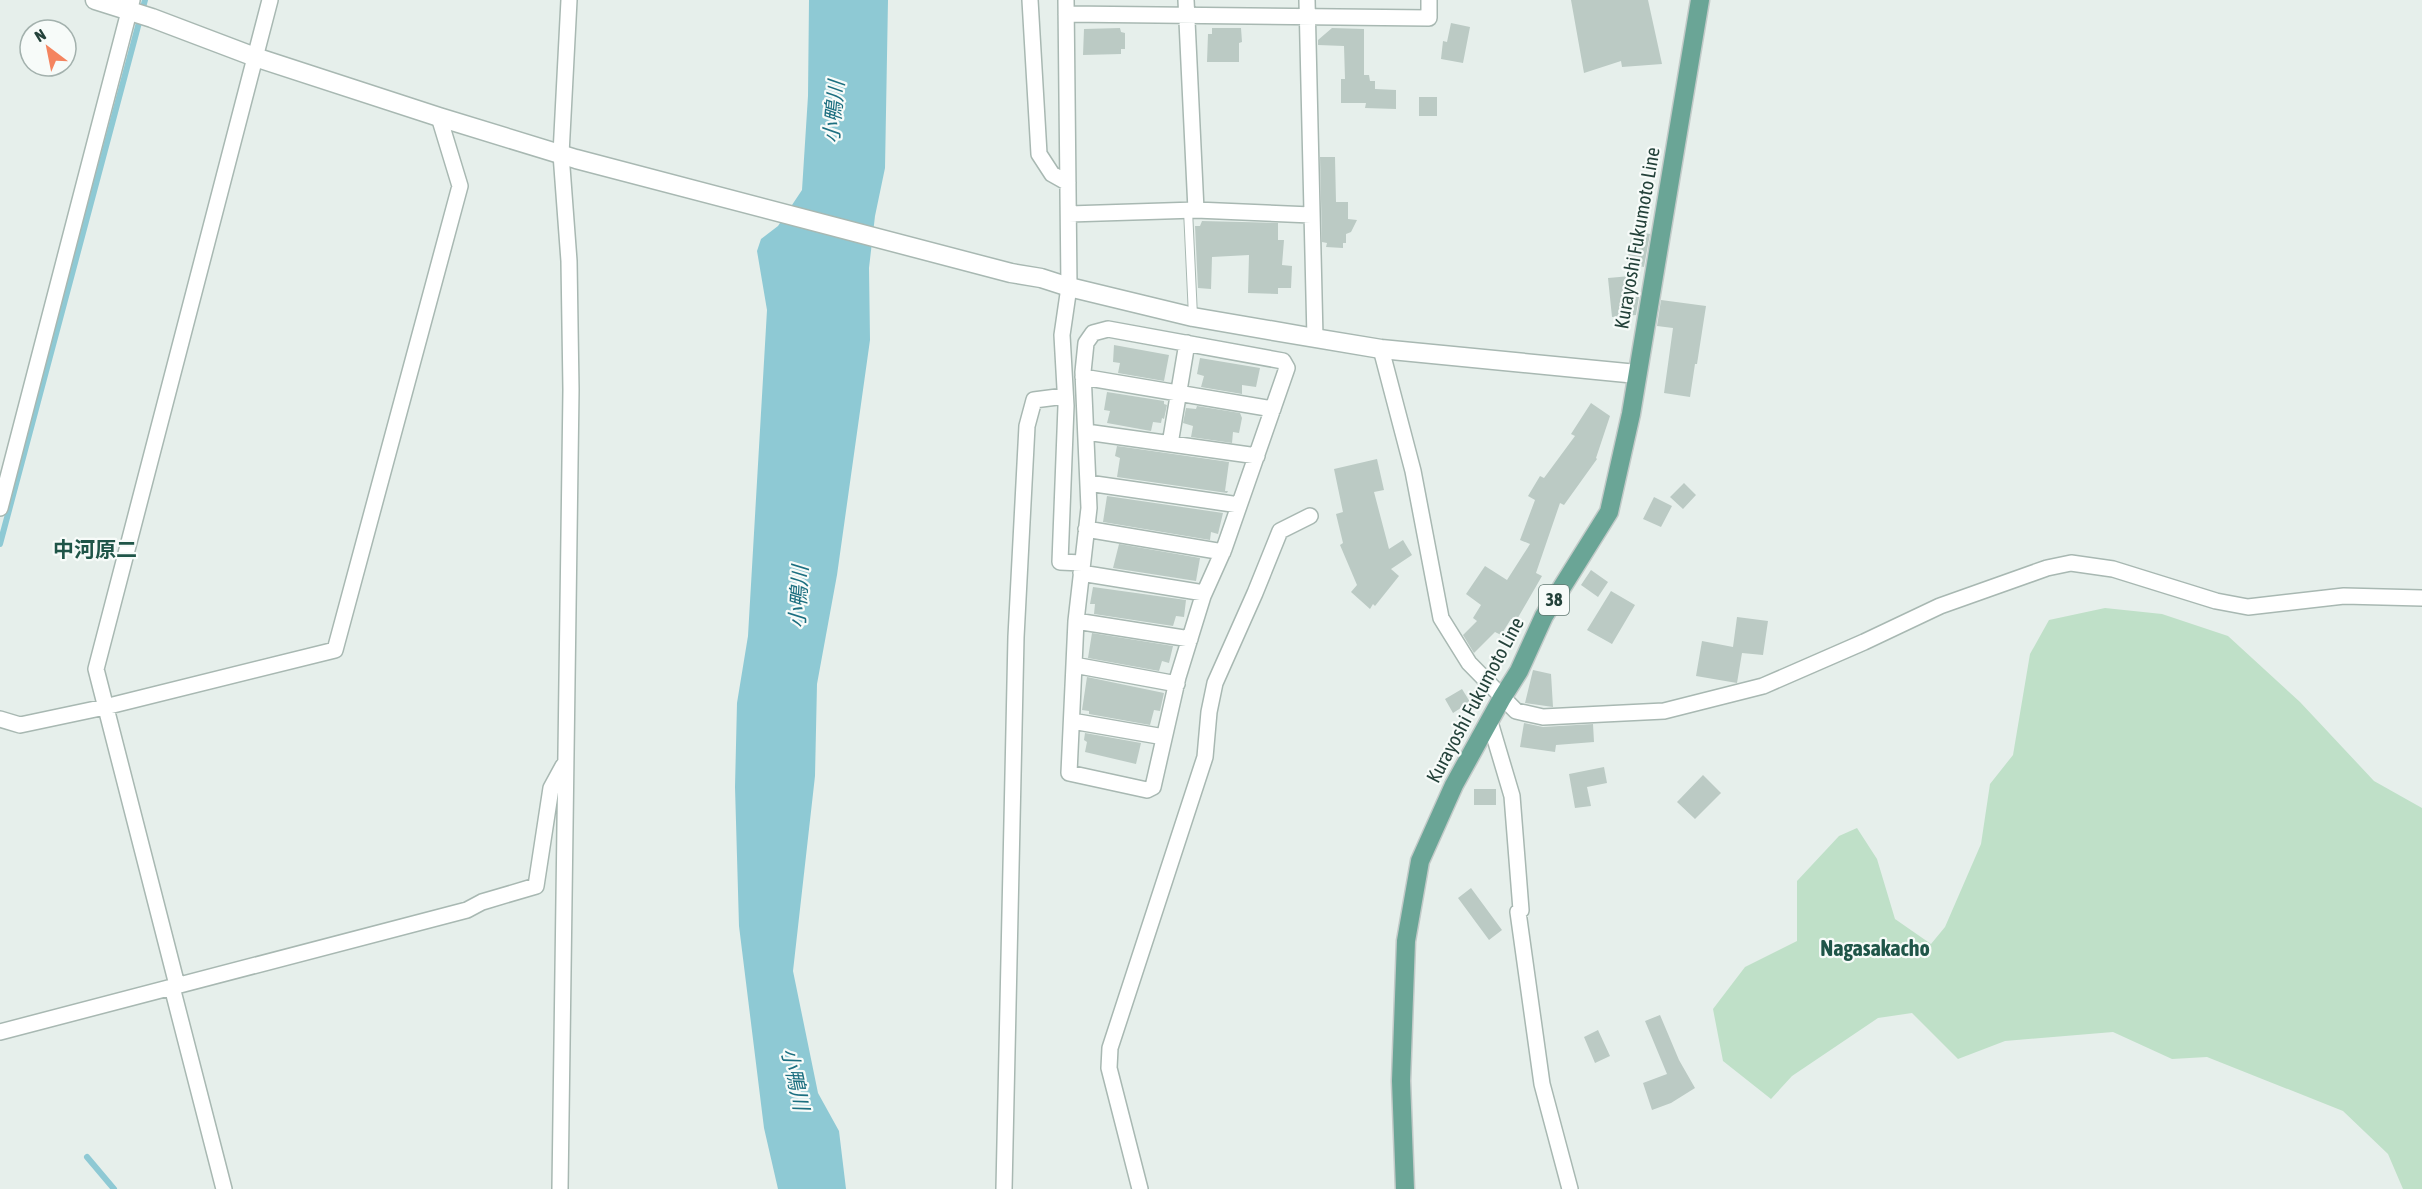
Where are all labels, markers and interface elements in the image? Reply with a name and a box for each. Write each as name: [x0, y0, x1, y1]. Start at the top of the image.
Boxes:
north arrow: [18, 18, 78, 78]
text: N: [31, 25, 49, 45]
water label: 小鴨川: [818, 77, 848, 144]
street label: Kurayoshi Fukumoto Line: [1609, 145, 1664, 331]
district label: 中河原二: [53, 537, 137, 561]
water label: 小鴨川: [784, 563, 812, 629]
road number: 38: [1539, 585, 1569, 615]
street label: Kurayoshi Fukumoto Line: [1421, 613, 1528, 786]
district label: Nagasakacho: [1820, 935, 1930, 961]
water label: 小鴨川: [778, 1045, 815, 1114]

